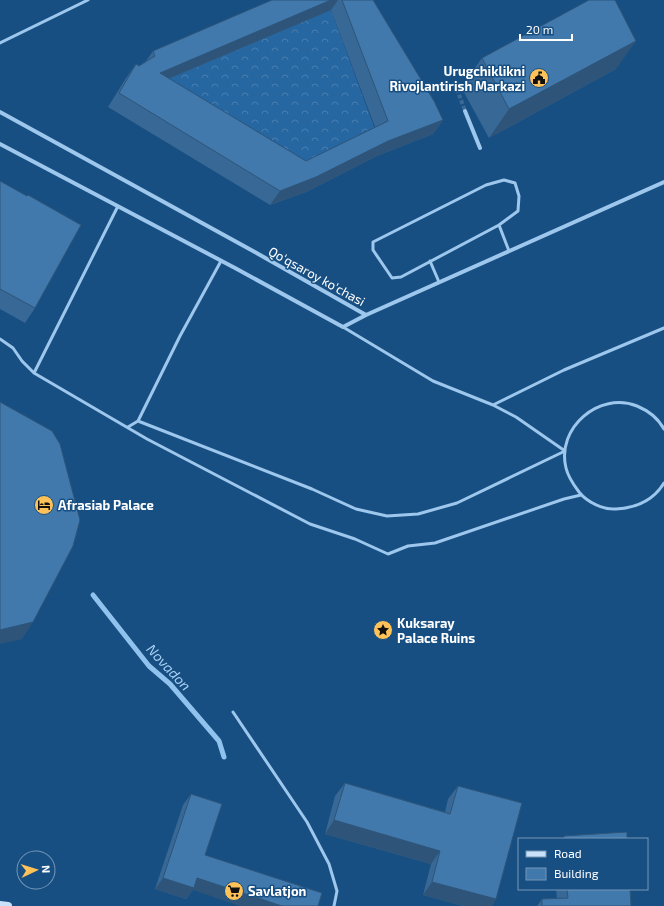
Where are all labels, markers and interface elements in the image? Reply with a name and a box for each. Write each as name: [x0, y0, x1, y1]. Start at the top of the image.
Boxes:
scale bar: [520, 16, 572, 42]
text: 20 m: [526, 22, 553, 36]
place label: Urugchiklikni Rivojlantirish Markazi: [389, 63, 525, 94]
public building icon: Urugchiklikni Rivojlantirish Markazi: [528, 67, 550, 89]
street label: Qo'qsaroy ko'chasi: [266, 243, 368, 309]
hotel icon: Afrasiab Palace: [33, 494, 55, 516]
place label: Afrasiab Palace: [58, 497, 154, 513]
place label: Kuksaray Palace Ruins: [397, 615, 475, 646]
place icon: Kuksaray Palace Ruins: [372, 619, 394, 641]
water label: Novadon: [143, 640, 195, 694]
legend: [518, 838, 648, 890]
text: Road: [554, 846, 582, 860]
north arrow: [16, 850, 56, 890]
text: N: [40, 865, 53, 874]
text: Building: [554, 866, 599, 880]
supermarket icon: Savlatjon: [223, 880, 245, 902]
place label: Savlatjon: [248, 883, 307, 899]

